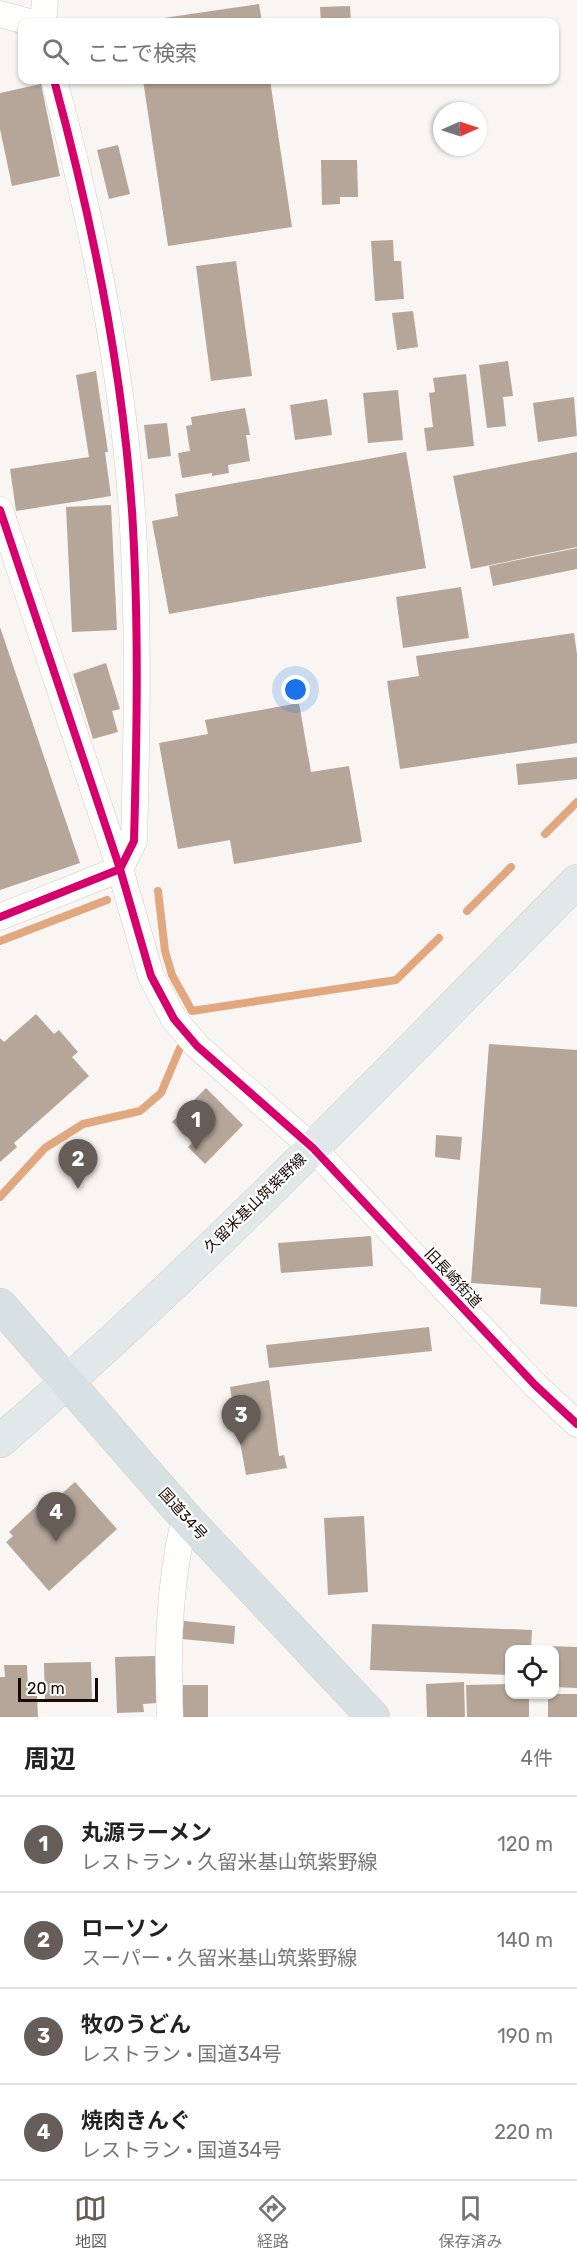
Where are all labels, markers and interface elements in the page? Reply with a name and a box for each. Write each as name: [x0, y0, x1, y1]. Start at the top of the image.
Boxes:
search box: [18, 18, 559, 84]
icon: search: [39, 35, 72, 68]
text: ここで検索: [87, 40, 197, 67]
north arrow: [433, 102, 487, 156]
your location: [281, 675, 310, 704]
pin: 1: [176, 1100, 216, 1150]
pin: 2: [58, 1140, 98, 1189]
street label: 久留米基山筑紫野線: [200, 1150, 310, 1256]
street label: 旧長崎街道: [421, 1244, 485, 1312]
pin: 3: [222, 1396, 260, 1445]
street label: 国道34号: [155, 1484, 211, 1544]
pin: 4: [36, 1492, 76, 1542]
map controls: [505, 1645, 559, 1699]
button: locate: [505, 1645, 559, 1699]
scale bar: [18, 1675, 98, 1702]
text: 20 m: [27, 1679, 65, 1698]
text: 周辺: [24, 1744, 76, 1775]
text: 4件: [521, 1746, 553, 1770]
text: 丸源ラーメン: [81, 1819, 212, 1846]
text: 1: [39, 1832, 48, 1856]
text: 120 m: [497, 1832, 553, 1856]
text: レストラン · 久留米基山筑紫野線: [81, 1850, 377, 1874]
text: ローソン: [81, 1915, 169, 1942]
text: 2: [37, 1928, 50, 1952]
text: 140 m: [497, 1928, 553, 1952]
text: スーパー · 久留米基山筑紫野線: [81, 1946, 357, 1970]
text: 牧のうどん: [81, 2011, 191, 2038]
text: 3: [37, 2024, 50, 2048]
text: 190 m: [497, 2024, 553, 2048]
text: レストラン · 国道34号: [81, 2042, 282, 2066]
text: 焼肉きんぐ: [81, 2107, 191, 2134]
text: 4: [37, 2120, 50, 2144]
text: 220 m: [494, 2120, 553, 2144]
text: レストラン · 国道34号: [81, 2138, 282, 2162]
tab: 地図: [74, 2192, 107, 2252]
tab: 経路: [256, 2192, 289, 2252]
tab: 保存済み: [438, 2192, 502, 2252]

